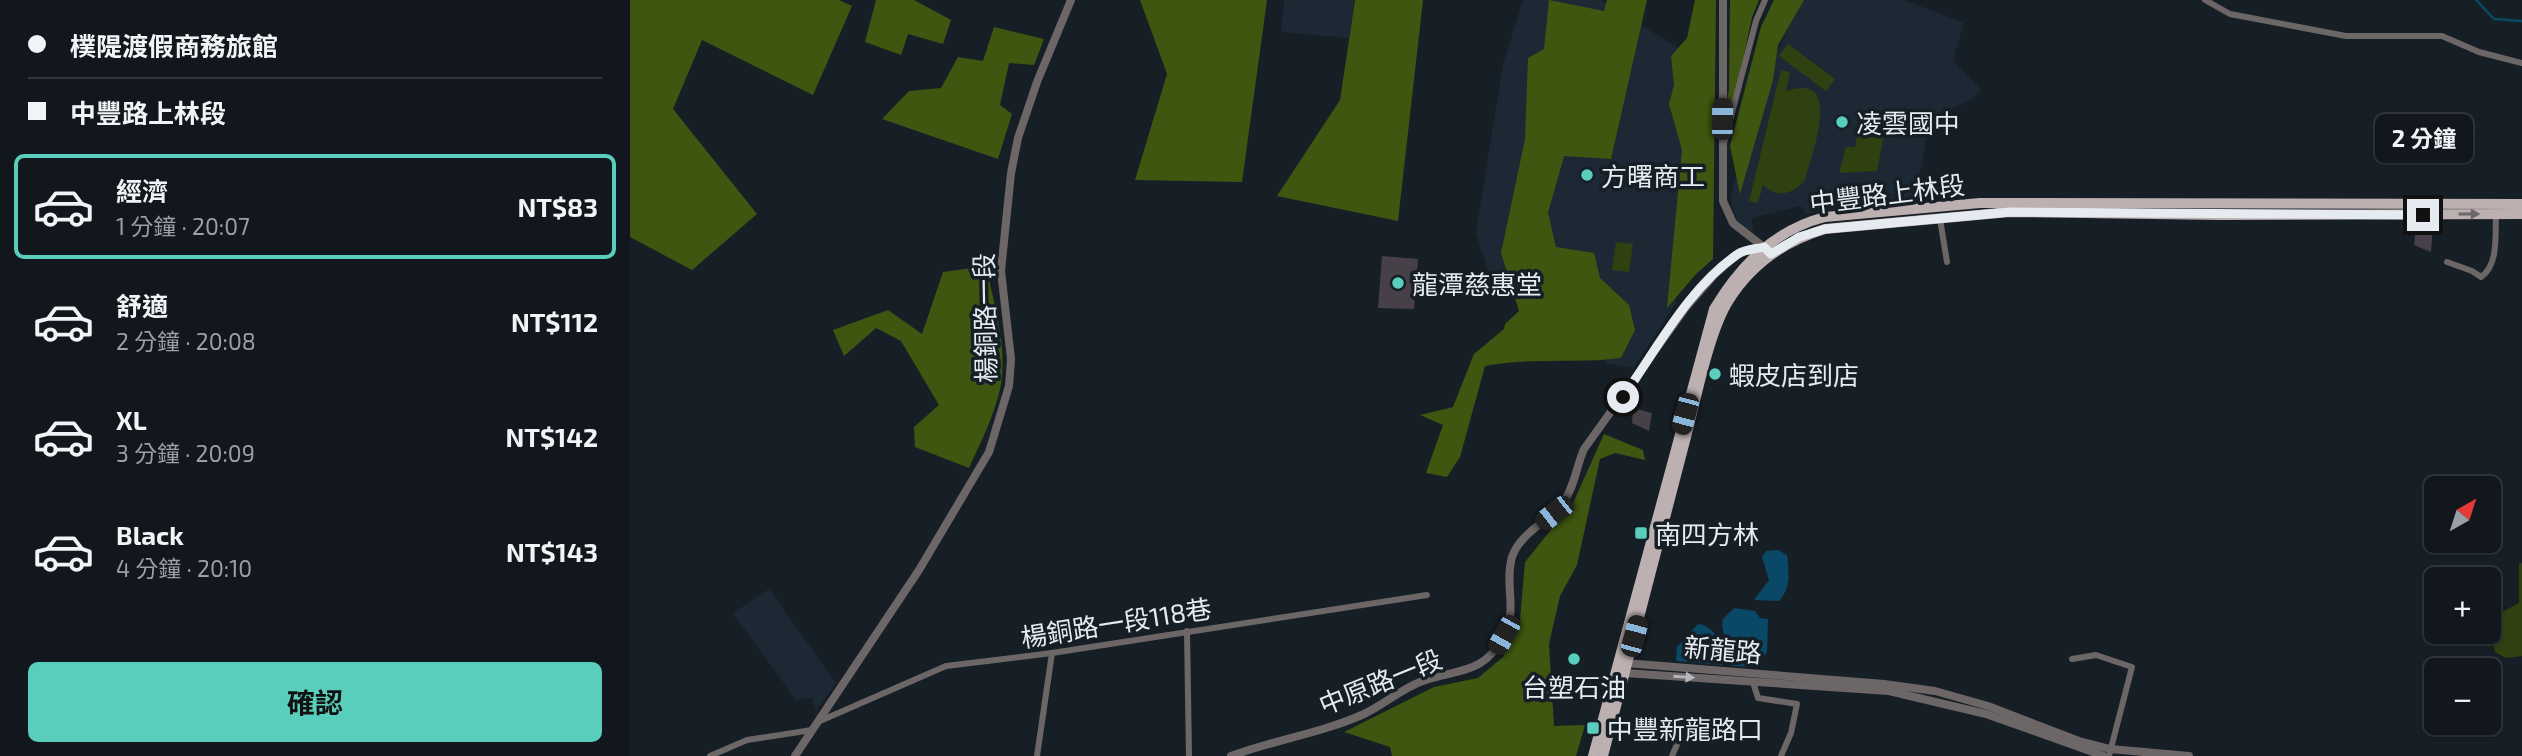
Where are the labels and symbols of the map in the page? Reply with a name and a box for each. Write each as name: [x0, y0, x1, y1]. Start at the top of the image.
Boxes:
car: [1712, 98, 1733, 140]
place label: 凌雲國中: [1856, 107, 1960, 138]
marker: 凌雲國中: [1834, 114, 1850, 130]
callout: 2 分鐘: [2374, 114, 2472, 162]
place label: 方曙商工: [1601, 160, 1705, 191]
marker: 方曙商工: [1579, 167, 1595, 183]
street label: 中豐路上林段: [1808, 168, 1966, 218]
route end: [2407, 199, 2439, 231]
one-way arrow: [2458, 208, 2480, 220]
street label: 楊銅路一段: [967, 253, 1001, 383]
place label: 龍潭慈惠堂: [1412, 268, 1542, 299]
marker: 龍潭慈惠堂: [1390, 275, 1406, 291]
place label: 蝦皮店到店: [1729, 359, 1859, 390]
marker: 蝦皮店到店: [1707, 366, 1723, 382]
route start: [1607, 381, 1639, 413]
car: [1670, 391, 1701, 437]
north arrow: [2424, 476, 2501, 553]
car: [1531, 492, 1578, 534]
place label: 南四方林: [1655, 518, 1759, 549]
marker: 南四方林: [1633, 525, 1649, 541]
street label: 楊銅路一段118巷: [1019, 592, 1213, 652]
car: [1485, 612, 1524, 658]
car: [1619, 613, 1650, 659]
street label: 新龍路: [1683, 630, 1763, 668]
street label: 中原路一段: [1314, 642, 1446, 720]
marker: 台塑石油: [1566, 651, 1582, 667]
place label: 台塑石油: [1522, 671, 1626, 702]
one-way arrow: [1673, 672, 1695, 683]
place label: 中豐新龍路口: [1607, 713, 1763, 744]
marker: 中豐新龍路口: [1585, 720, 1601, 736]

